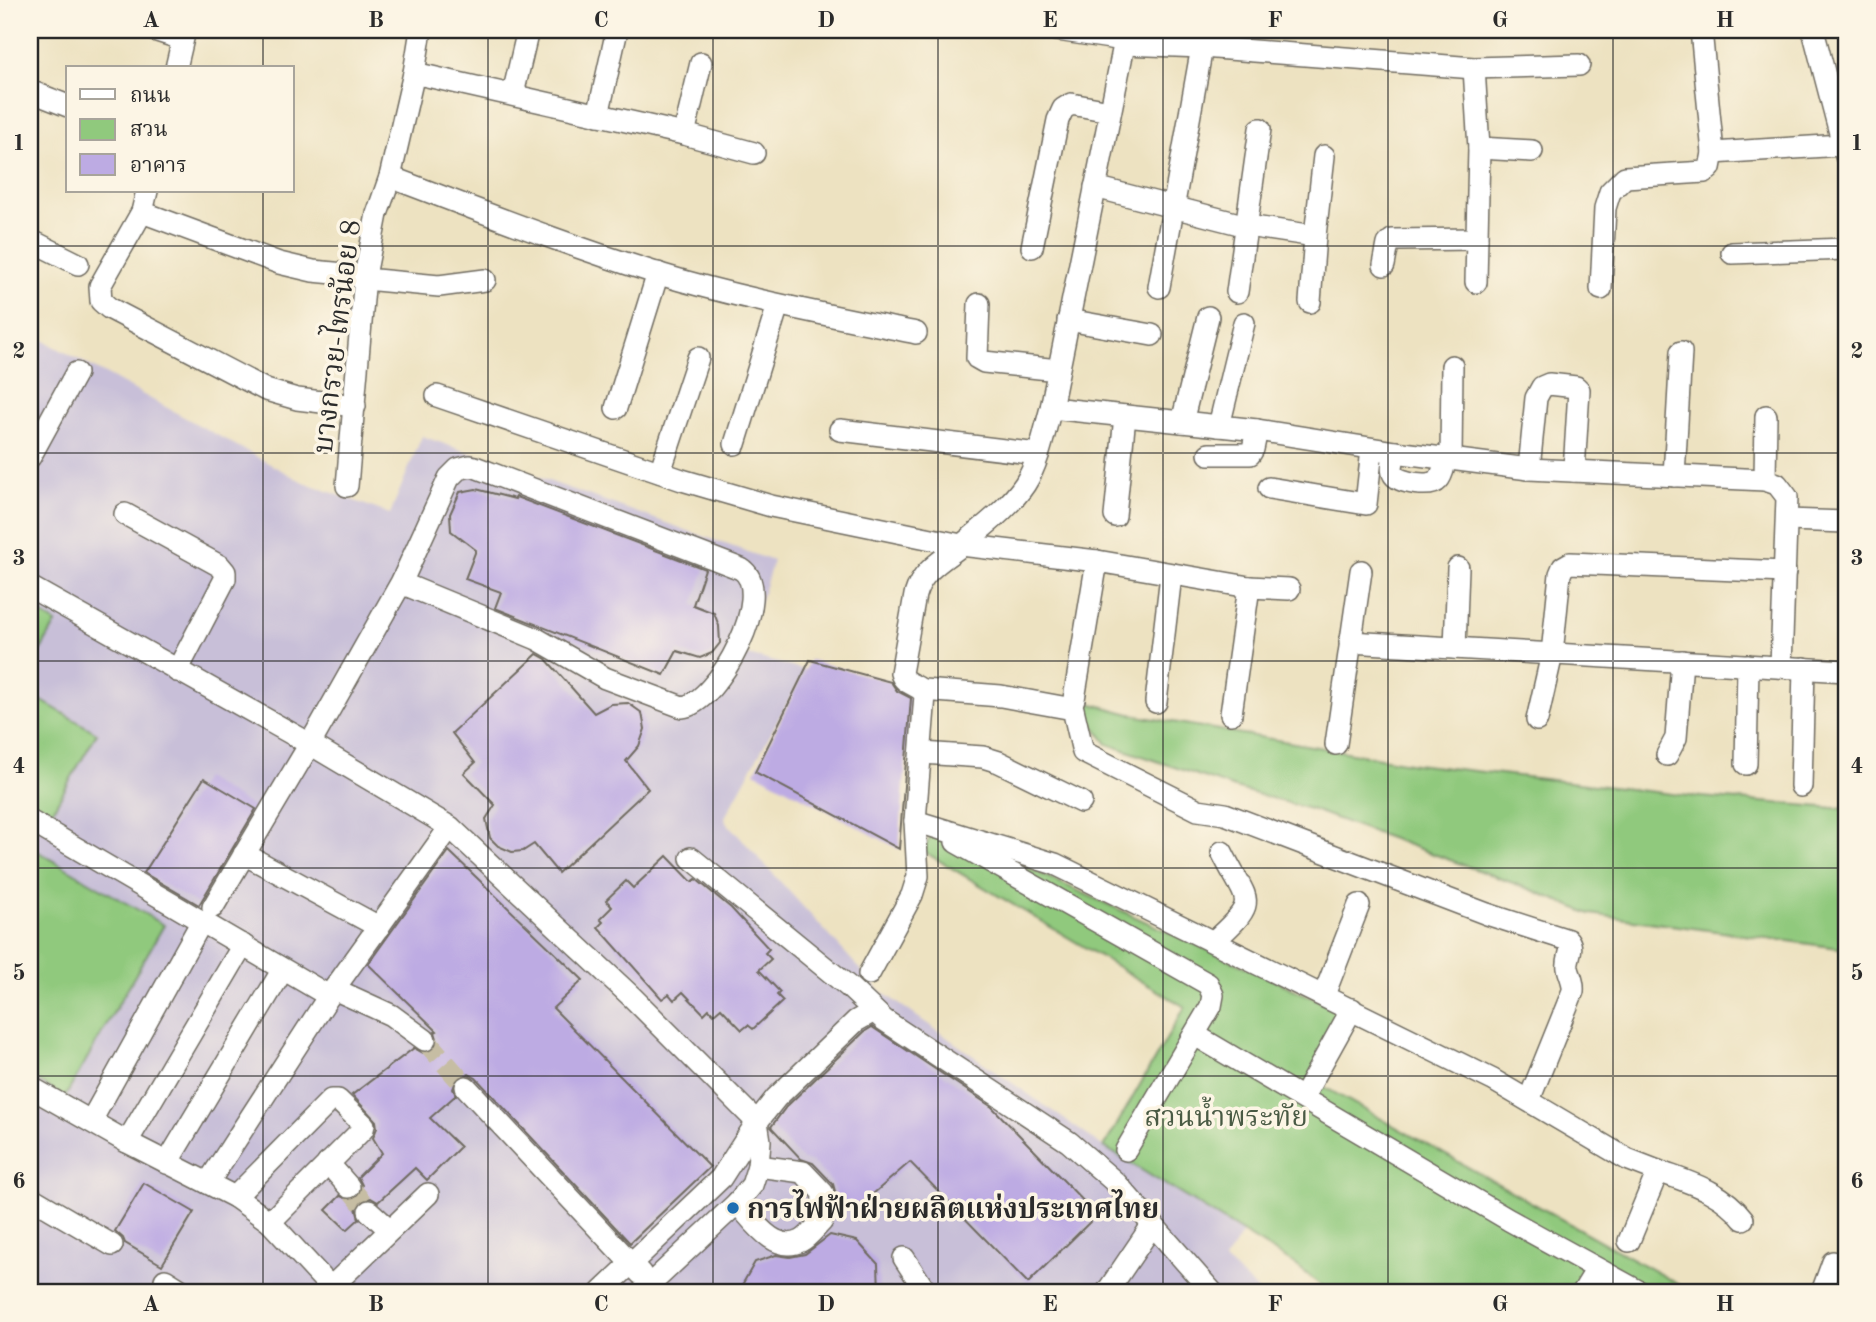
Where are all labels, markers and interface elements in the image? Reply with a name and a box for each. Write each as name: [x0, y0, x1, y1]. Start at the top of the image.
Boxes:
text: A: [142, 9, 160, 32]
text: B: [368, 9, 384, 32]
text: C: [593, 9, 609, 32]
text: D: [817, 9, 835, 32]
text: E: [1042, 9, 1058, 32]
text: F: [1267, 9, 1283, 32]
text: G: [1492, 9, 1508, 32]
text: H: [1716, 9, 1734, 32]
legend: [66, 66, 294, 192]
text: ถนน: [130, 86, 171, 107]
text: สวน: [130, 120, 168, 141]
text: 1: [12, 132, 26, 155]
text: 1: [1850, 132, 1864, 155]
text: อาคาร: [130, 156, 187, 177]
street label: บางกรวย-ไทรน้อย 8: [303, 217, 367, 455]
text: 2: [12, 340, 26, 363]
text: 2: [1850, 340, 1864, 363]
text: 3: [12, 547, 26, 570]
text: 3: [1850, 547, 1864, 570]
text: 4: [12, 755, 26, 778]
text: 4: [1850, 755, 1864, 778]
text: 5: [12, 962, 26, 985]
text: 5: [1850, 962, 1864, 985]
park label: สวนน้ำพระทัย: [1144, 1096, 1308, 1133]
text: 6: [12, 1170, 26, 1193]
text: 6: [1850, 1170, 1864, 1193]
place label: การไฟฟ้าฝ่ายผลิตแห่งประเทศไทย: [747, 1189, 1159, 1225]
marker: การไฟฟ้าฝ่ายผลิตแห่งประเทศไทย: [725, 1200, 741, 1216]
text: A: [142, 1293, 160, 1316]
text: B: [368, 1293, 384, 1316]
text: C: [593, 1293, 609, 1316]
text: D: [817, 1293, 835, 1316]
text: E: [1042, 1293, 1058, 1316]
text: F: [1267, 1293, 1283, 1316]
text: G: [1492, 1293, 1508, 1316]
text: H: [1716, 1293, 1734, 1316]

